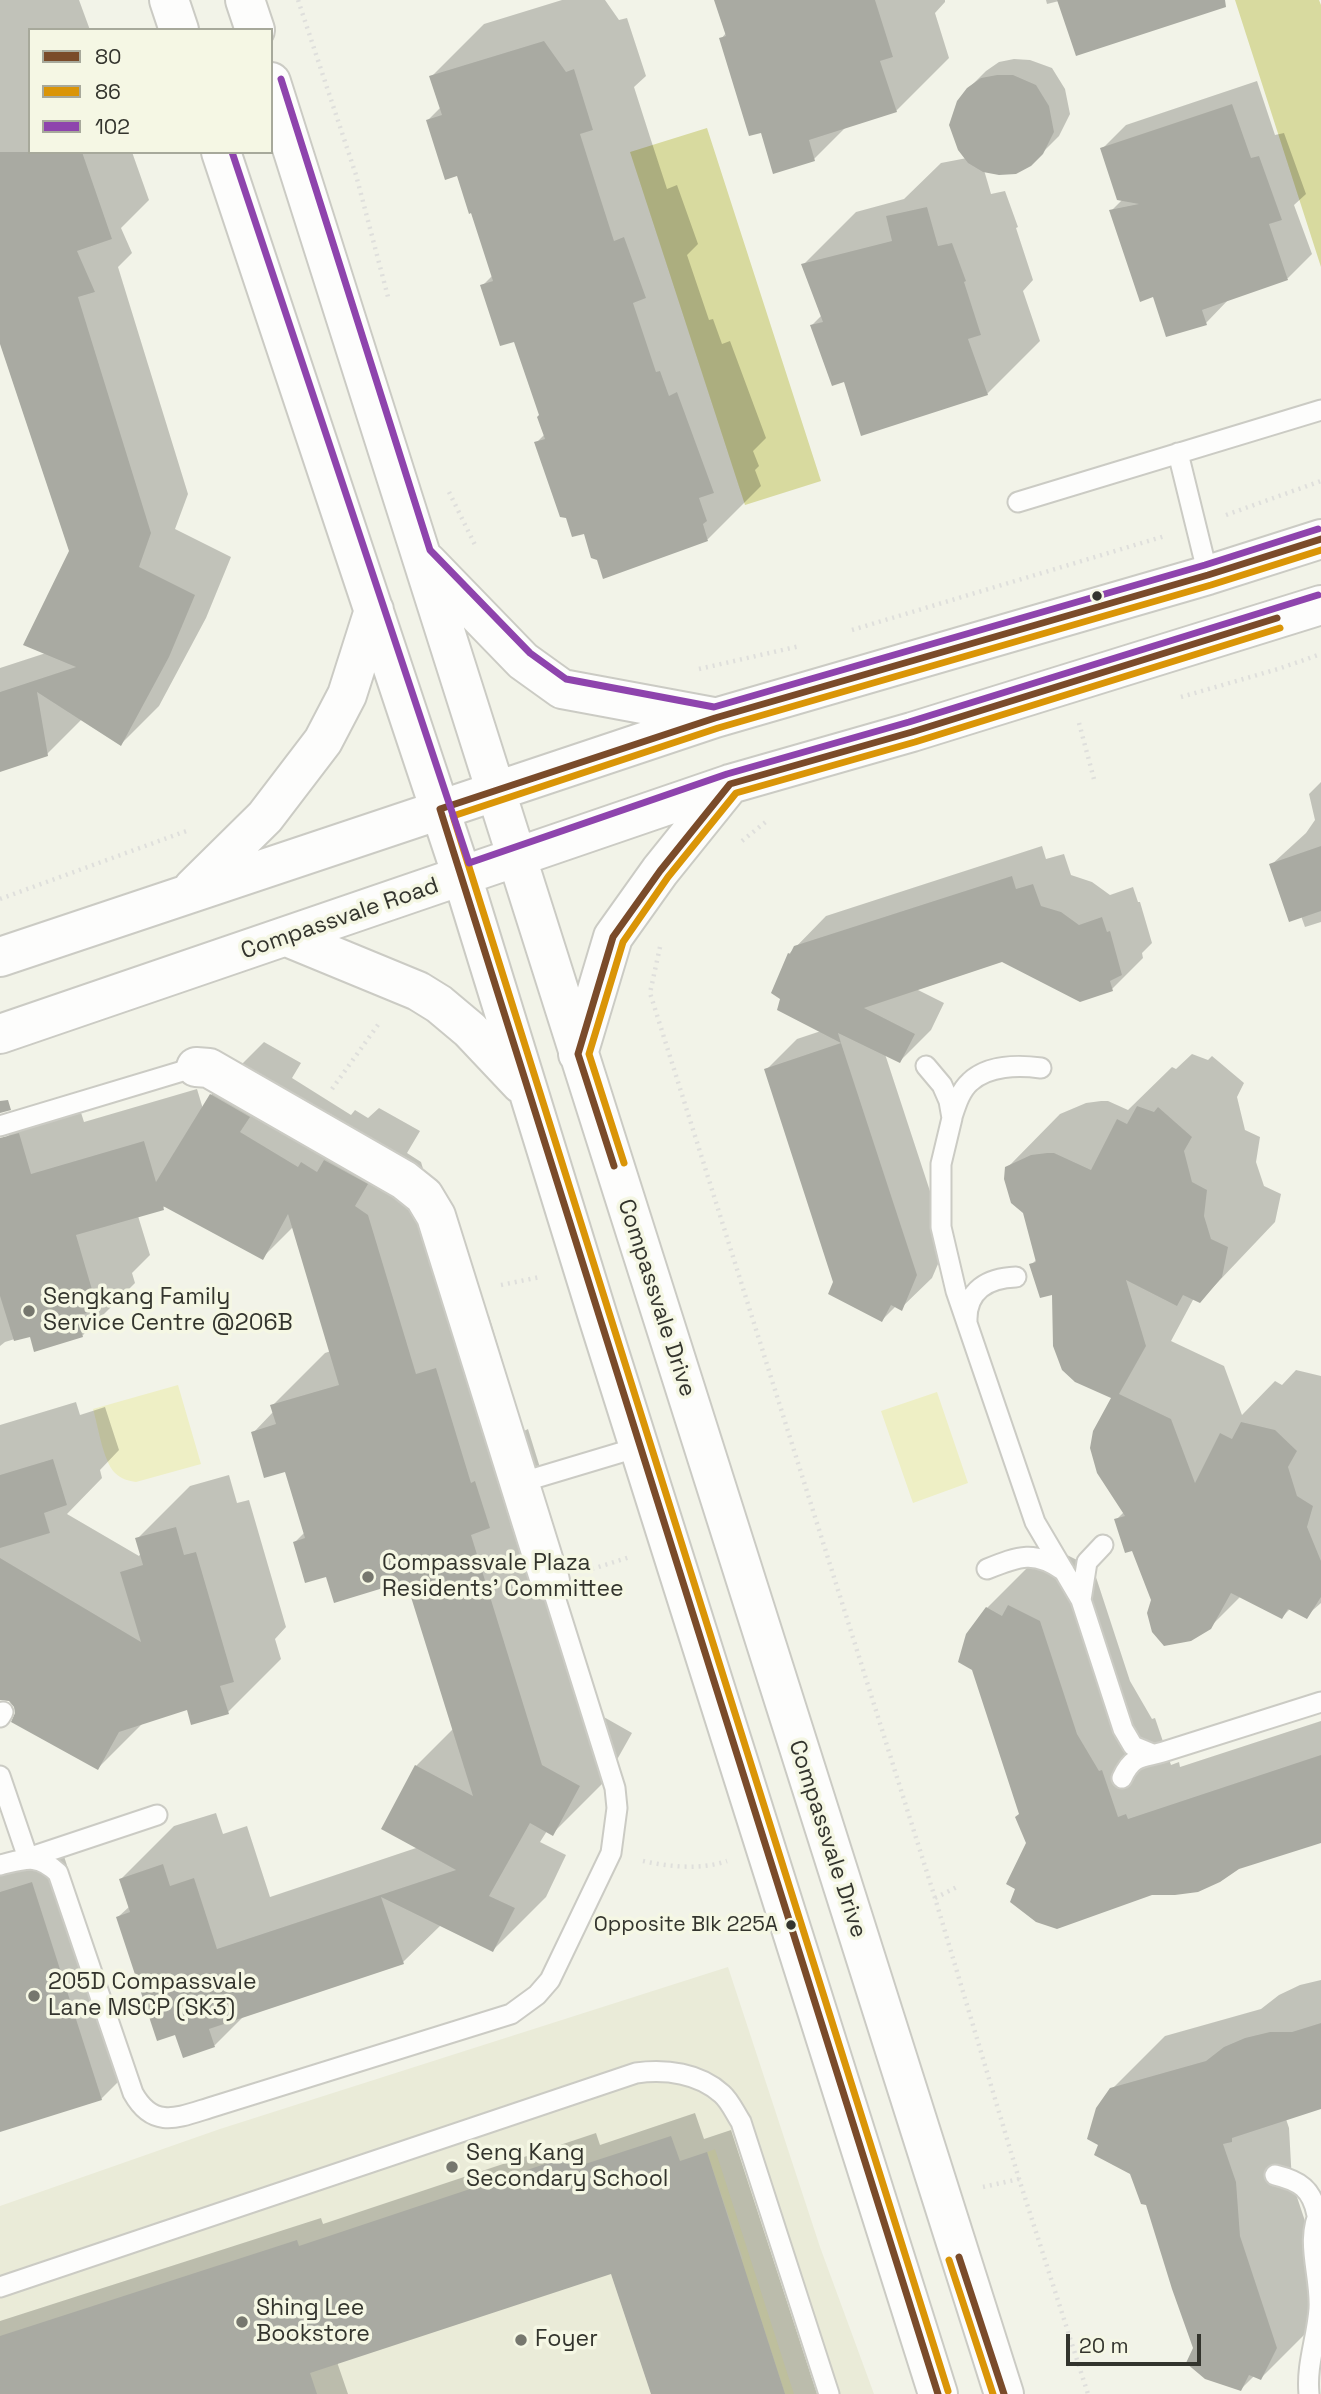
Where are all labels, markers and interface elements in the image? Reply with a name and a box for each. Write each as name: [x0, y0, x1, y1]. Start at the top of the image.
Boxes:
legend: [28, 28, 273, 154]
text: 80: [95, 43, 122, 70]
text: 86: [95, 78, 121, 105]
text: 102: [95, 113, 130, 140]
unlabelled marker: [1090, 589, 1104, 603]
street label: Compassvale Road: [237, 872, 443, 966]
street label: Compassvale Drive: [611, 1196, 701, 1400]
place label: Sengkang Family Service Centre @206B: [43, 1284, 293, 1338]
marker: Sengkang Family Service Centre @206B: [21, 1303, 37, 1319]
place label: Compassvale Plaza Residents' Committee: [382, 1550, 624, 1604]
marker: Compassvale Plaza Residents' Committee: [360, 1569, 376, 1585]
street label: Compassvale Drive: [782, 1737, 872, 1941]
place label: Opposite Blk 225A: [594, 1912, 778, 1938]
marker: Opposite Blk 225A: [784, 1918, 798, 1932]
place label: 205D Compassvale Lane MSCP (SK3): [48, 1969, 257, 2023]
marker: 205D Compassvale Lane MSCP (SK3): [26, 1988, 42, 2004]
place label: Seng Kang Secondary School: [466, 2140, 668, 2194]
marker: Seng Kang Secondary School: [444, 2159, 460, 2175]
place label: Shing Lee Bookstore: [256, 2295, 370, 2349]
marker: Shing Lee Bookstore: [234, 2314, 250, 2330]
scale bar: [1069, 2320, 1204, 2364]
place label: Foyer: [535, 2326, 598, 2354]
marker: Foyer: [513, 2332, 529, 2348]
text: 20 m: [1079, 2332, 1129, 2359]

